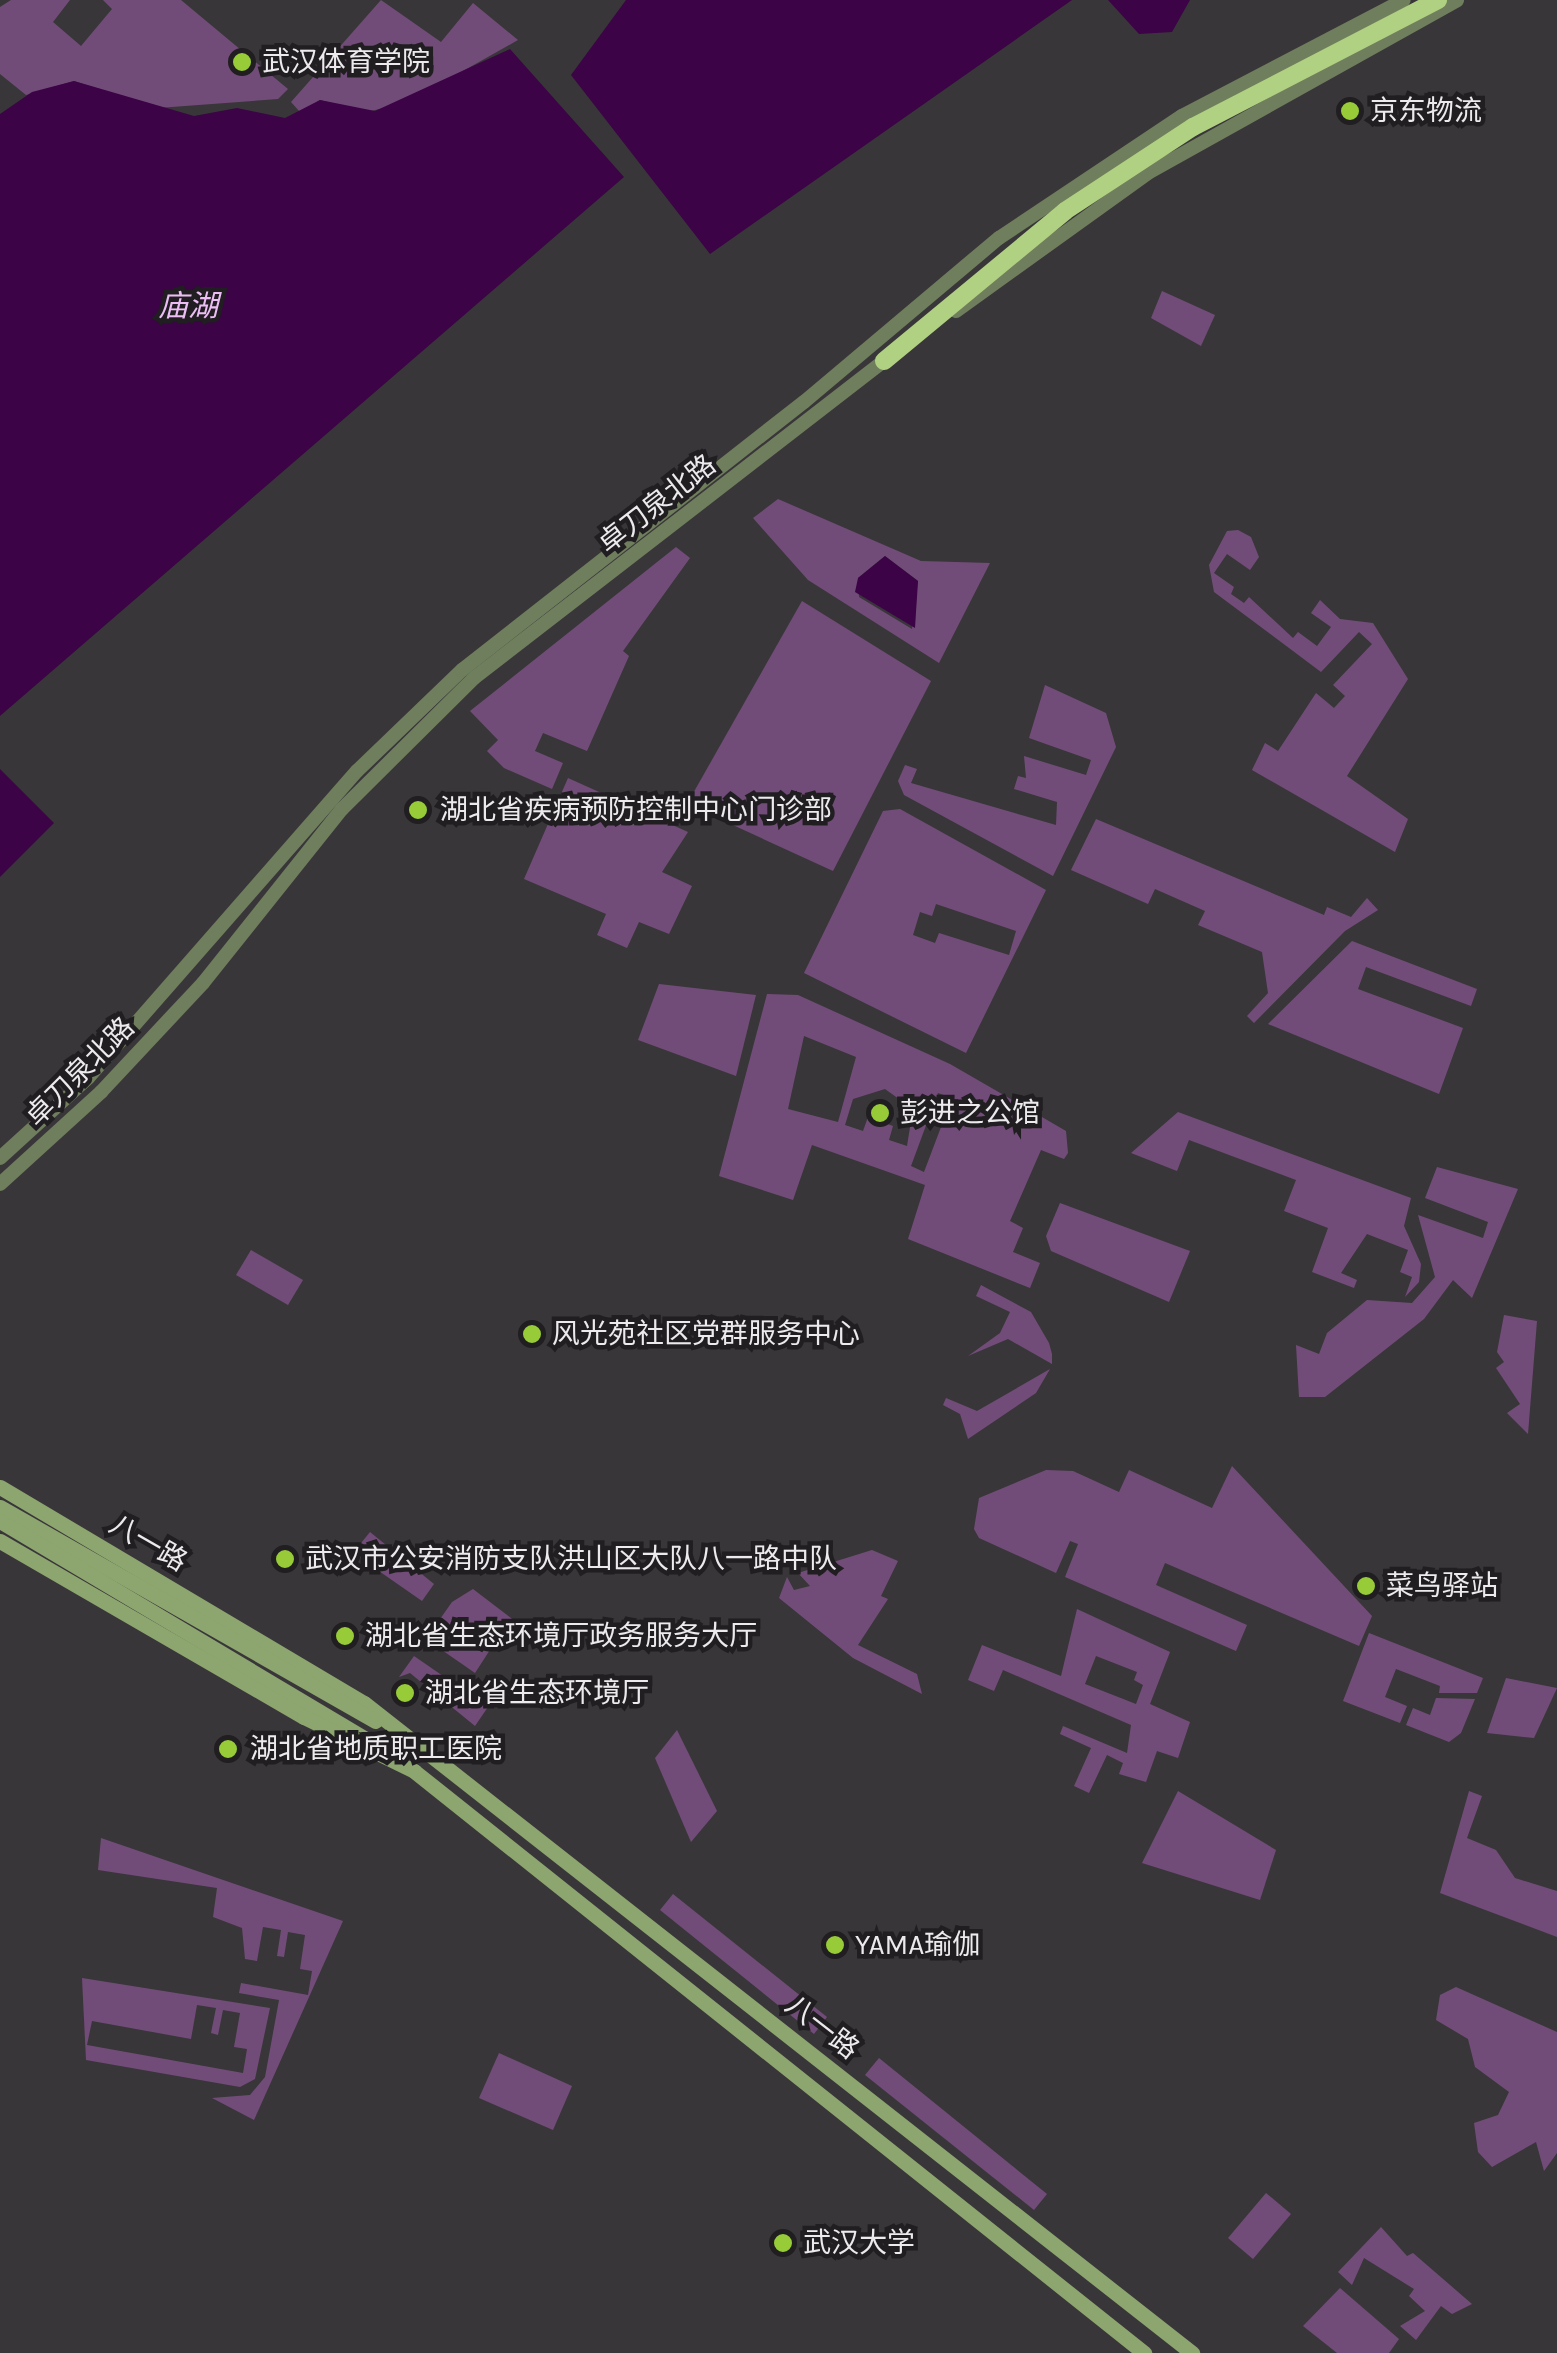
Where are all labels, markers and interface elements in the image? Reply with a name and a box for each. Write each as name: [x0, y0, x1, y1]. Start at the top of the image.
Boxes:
place label: 武汉体育学院: [262, 45, 430, 79]
marker: 武汉体育学院: [231, 51, 253, 73]
place label: 京东物流: [1370, 94, 1482, 128]
marker: 京东物流: [1339, 100, 1361, 122]
water label: 庙湖: [158, 288, 218, 324]
street label: 卓刀泉北路: [591, 448, 723, 560]
place label: 湖北省疾病预防控制中心门诊部: [440, 793, 832, 827]
marker: 湖北省疾病预防控制中心门诊部: [405, 797, 431, 823]
street label: 卓刀泉北路: [19, 1011, 141, 1133]
place label: 彭进之公馆: [900, 1096, 1040, 1130]
marker: 彭进之公馆: [869, 1102, 891, 1124]
place label: 风光苑社区党群服务中心: [552, 1317, 860, 1351]
marker: 风光苑社区党群服务中心: [521, 1323, 543, 1345]
street label: 八一路: [103, 1507, 193, 1579]
place label: 武汉市公安消防支队洪山区大队八一路中队: [305, 1542, 837, 1576]
marker: 武汉市公安消防支队洪山区大队八一路中队: [274, 1548, 296, 1570]
place label: 菜鸟驿站: [1386, 1569, 1498, 1603]
marker: 菜鸟驿站: [1355, 1575, 1377, 1597]
place label: 湖北省生态环境厅政务服务大厅: [365, 1619, 757, 1653]
marker: 湖北省生态环境厅政务服务大厅: [334, 1625, 356, 1647]
place label: 湖北省生态环境厅: [425, 1676, 649, 1710]
marker: 湖北省生态环境厅: [394, 1682, 416, 1704]
place label: 湖北省地质职工医院: [250, 1732, 502, 1766]
marker: 湖北省地质职工医院: [215, 1736, 241, 1762]
place label: YAMA瑜伽: [855, 1928, 980, 1962]
marker: YAMA瑜伽: [824, 1934, 846, 1956]
street label: 八一路: [779, 1988, 865, 2066]
place label: 武汉大学: [803, 2226, 915, 2260]
marker: 武汉大学: [772, 2232, 794, 2254]

